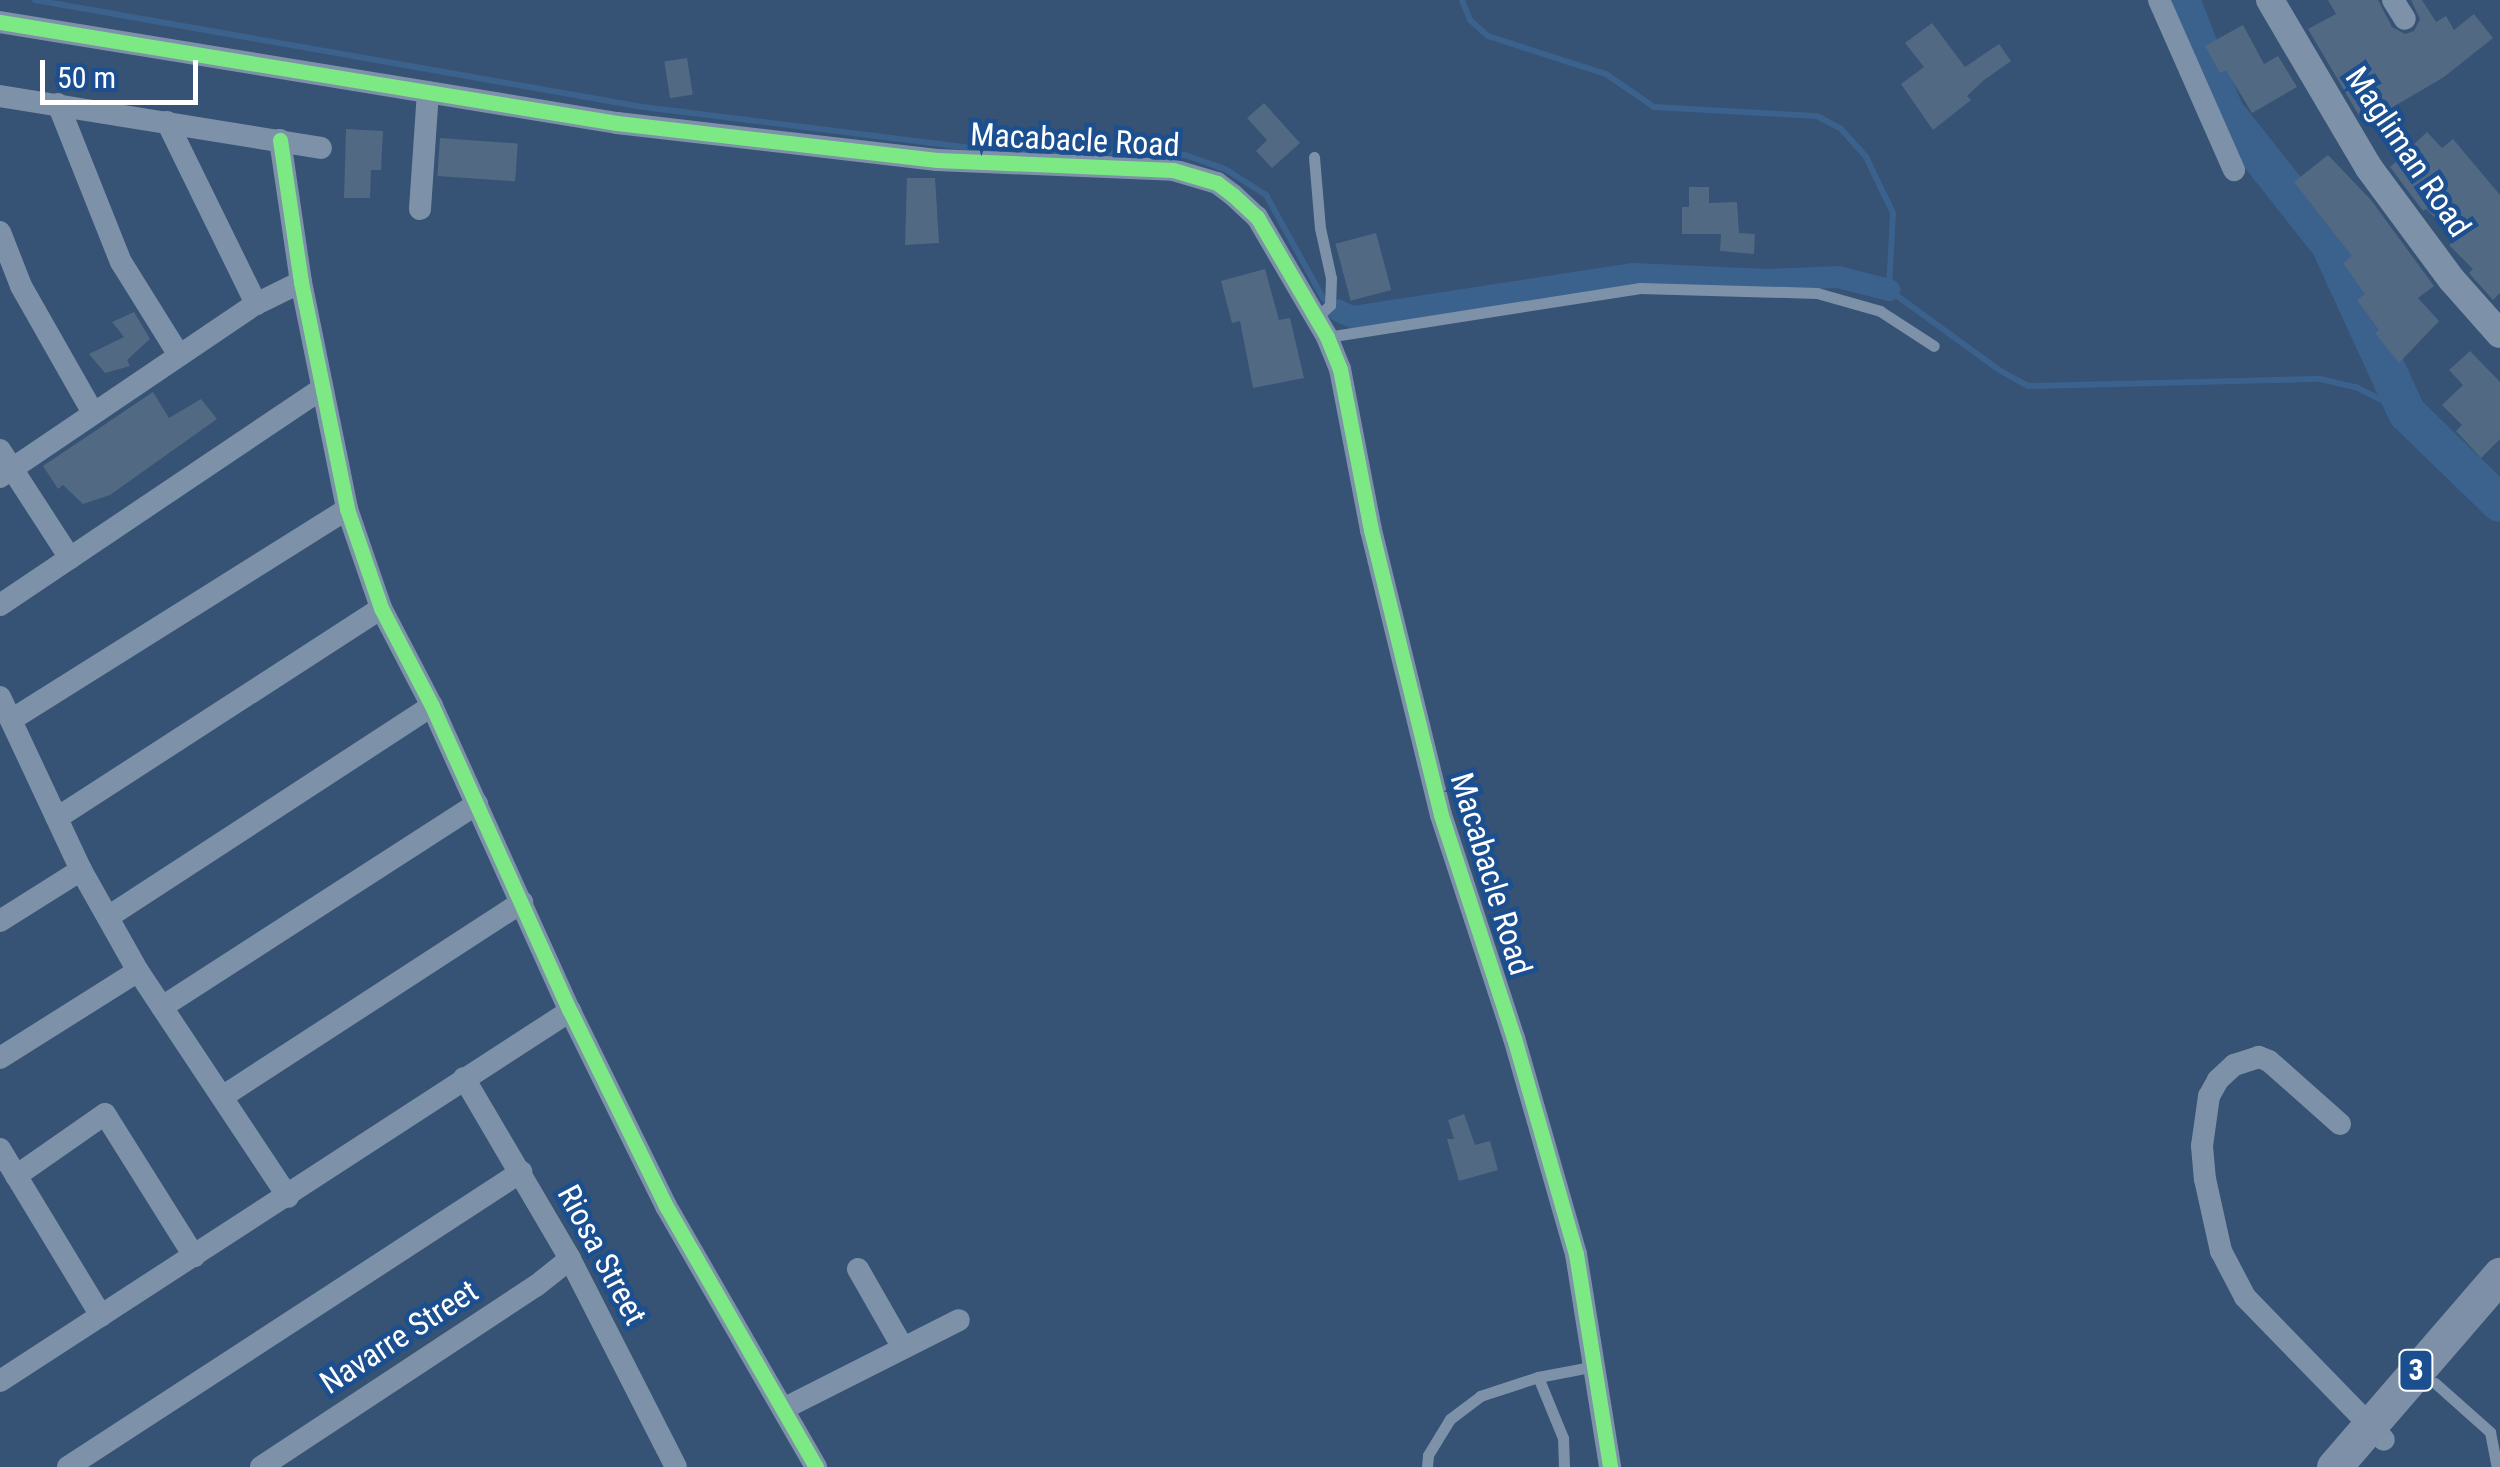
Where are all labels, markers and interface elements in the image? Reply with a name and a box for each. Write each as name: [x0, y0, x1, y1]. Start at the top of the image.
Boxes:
scale bar: [45, 40, 202, 102]
text: 50 m: [57, 60, 116, 95]
street label: Magliman Road: [2337, 60, 2479, 244]
street label: Macabacle Road: [969, 115, 1181, 165]
street label: Macabacle Road: [1442, 768, 1540, 980]
street label: Riosa Street: [549, 1179, 655, 1331]
street label: Navarre Street: [313, 1272, 485, 1402]
road number: 3: [2396, 1345, 2436, 1395]

